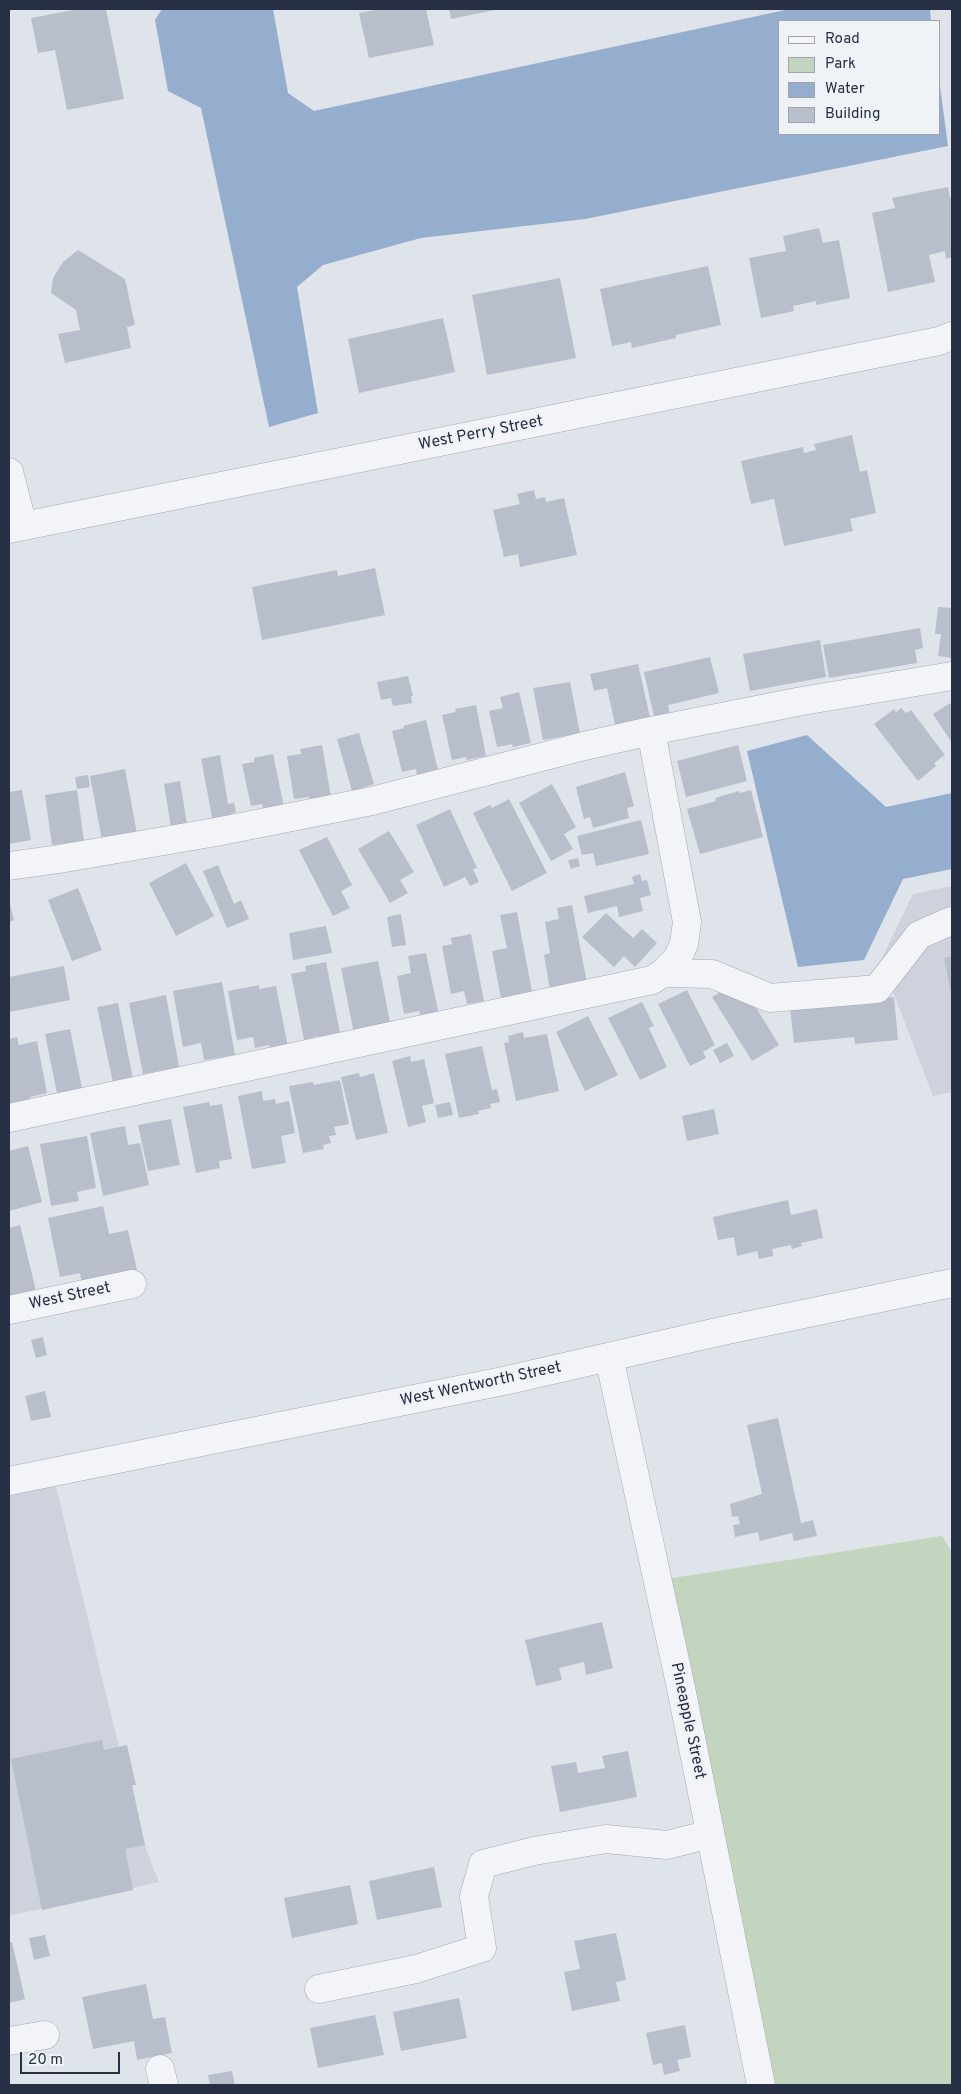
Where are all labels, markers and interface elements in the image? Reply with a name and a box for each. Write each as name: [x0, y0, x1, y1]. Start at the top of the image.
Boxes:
legend: [778, 20, 941, 135]
text: Road: [825, 30, 860, 49]
text: Park: [825, 55, 856, 74]
text: Water: [825, 80, 864, 99]
text: Building: [825, 105, 880, 124]
street label: West Perry Street: [417, 413, 545, 455]
street label: West Street: [28, 1279, 112, 1315]
street label: West Wentworth Street: [399, 1359, 563, 1411]
street label: Pineapple Street: [665, 1661, 709, 1781]
scale bar: [22, 2042, 122, 2074]
text: 20 m: [28, 2051, 63, 2070]

